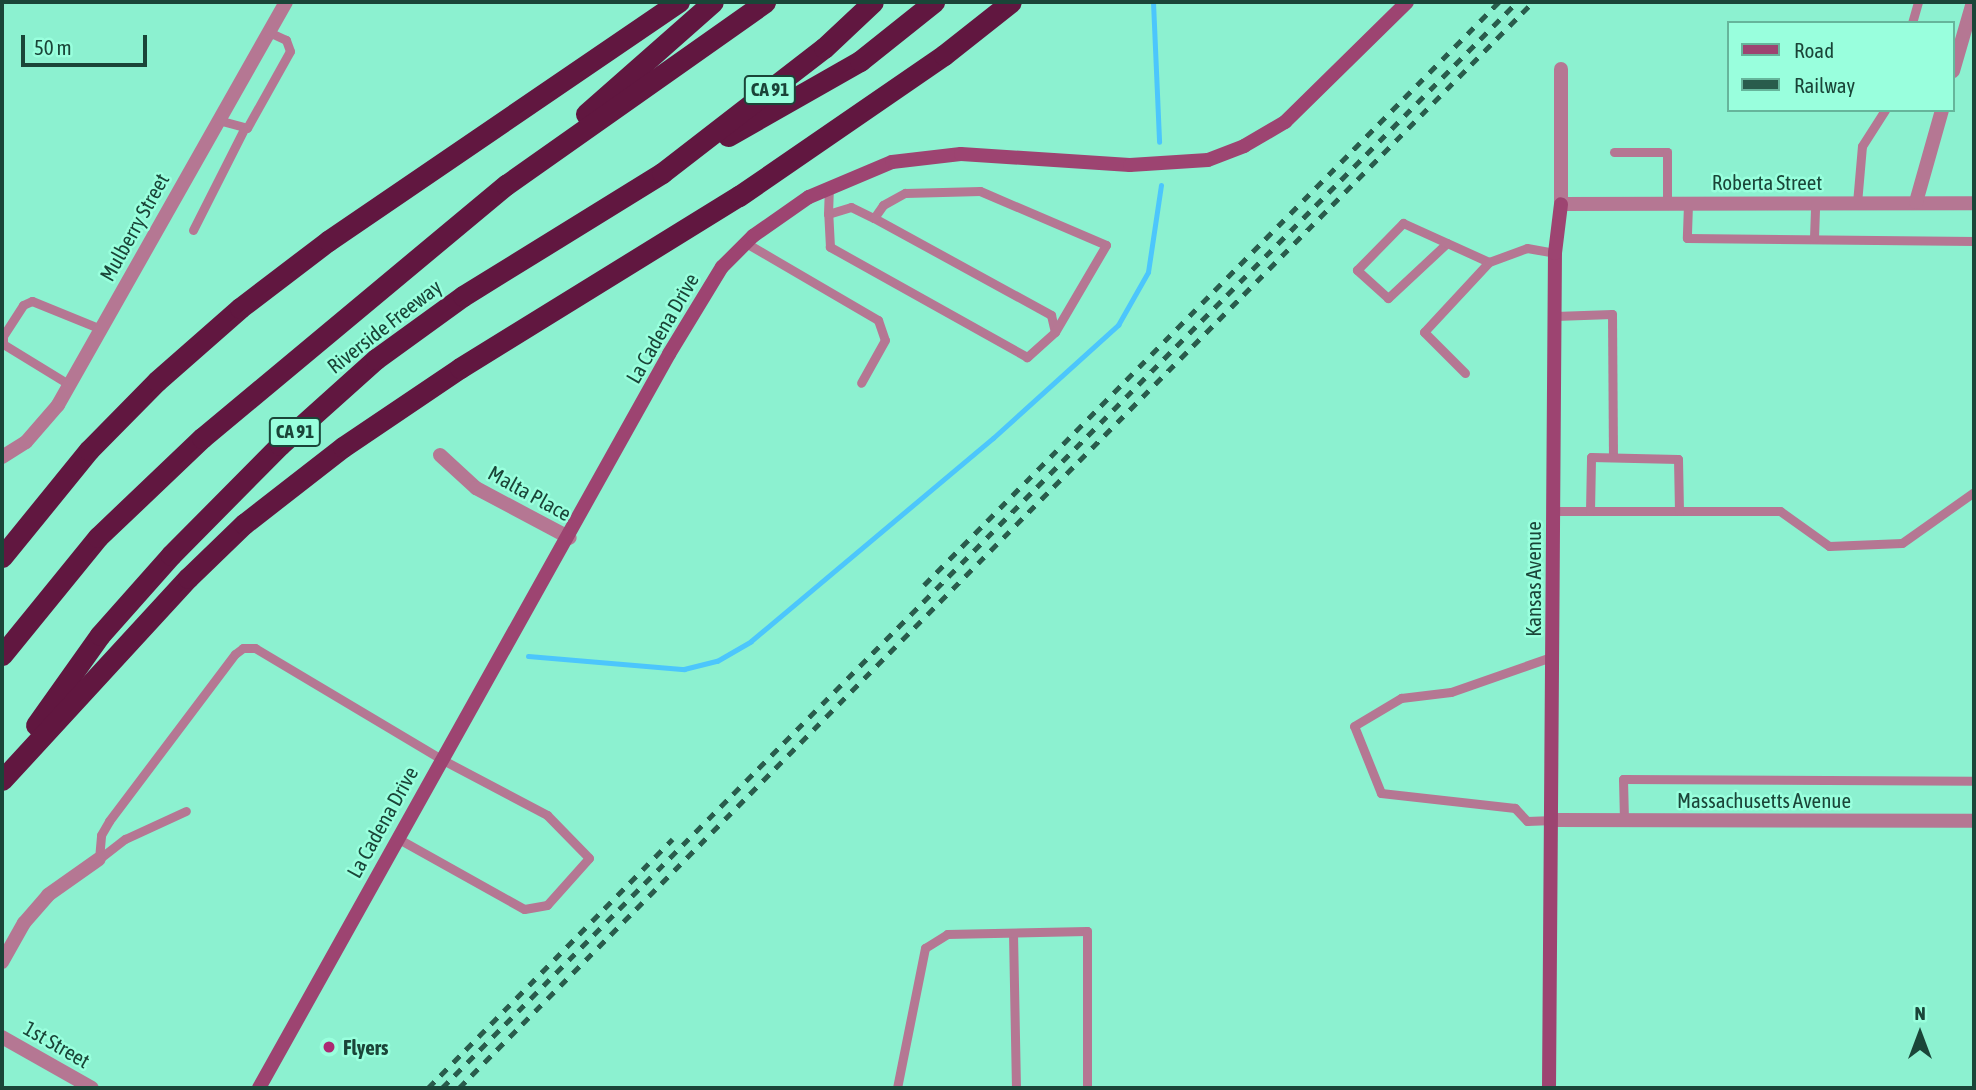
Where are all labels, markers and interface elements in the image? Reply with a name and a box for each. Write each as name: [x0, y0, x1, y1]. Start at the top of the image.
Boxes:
scale bar: [24, 21, 150, 65]
legend: [1728, 21, 1955, 112]
text: 50 m: [34, 35, 72, 59]
text: Road: [1794, 38, 1834, 62]
text: Railway: [1794, 73, 1855, 97]
road number: CA 91: [744, 74, 796, 106]
street label: Mulberry Street: [94, 169, 174, 285]
street label: Roberta Street: [1712, 169, 1822, 195]
street label: La Cadena Drive: [620, 268, 704, 388]
street label: Riverside Freeway: [322, 274, 446, 378]
road number: CA 91: [269, 416, 321, 448]
street label: Malta Place: [484, 460, 576, 526]
street label: Kansas Avenue: [1520, 521, 1546, 637]
street label: La Cadena Drive: [341, 762, 423, 882]
street label: Massachusetts Avenue: [1677, 787, 1851, 813]
north arrow: [1885, 999, 1955, 1069]
text: N: [1914, 1002, 1926, 1024]
street label: 1st Street: [19, 1015, 95, 1073]
place label: Flyers: [343, 1034, 388, 1060]
marker: Flyers: [321, 1039, 337, 1055]

